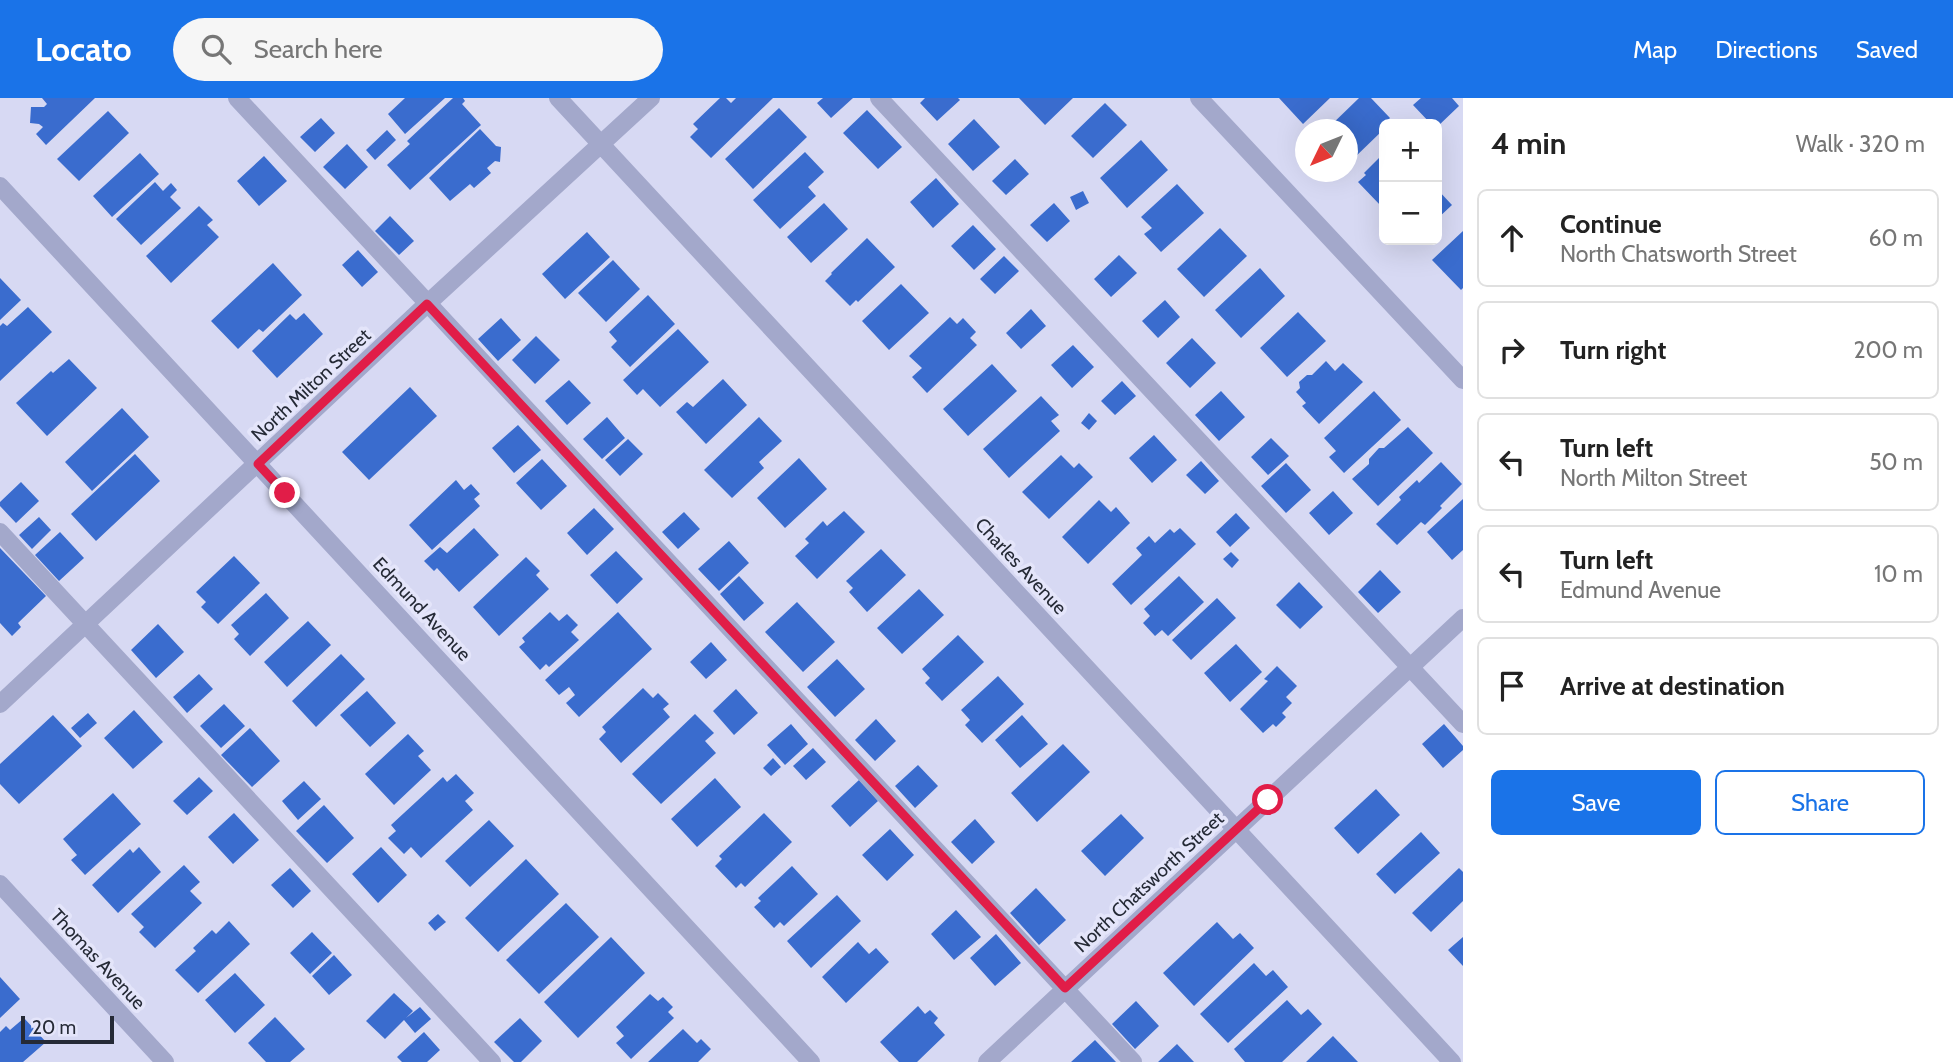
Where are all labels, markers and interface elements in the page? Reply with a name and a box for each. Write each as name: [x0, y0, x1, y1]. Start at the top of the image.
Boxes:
search box: [173, 18, 663, 81]
text: Locato: [35, 29, 131, 69]
icon: search: [197, 30, 235, 68]
text: Search here: [253, 33, 383, 65]
text: Map: [1633, 35, 1677, 64]
text: Directions: [1715, 35, 1818, 64]
text: Saved: [1856, 35, 1918, 64]
north arrow: [1295, 119, 1358, 182]
map controls: [1379, 119, 1442, 245]
button: +: [1379, 119, 1442, 182]
text: 4 min: [1491, 125, 1566, 162]
text: Walk · 320 m: [1796, 130, 1925, 158]
button: −: [1379, 182, 1442, 245]
text: Continue: [1560, 208, 1662, 240]
icon: ahead: [1493, 219, 1531, 257]
text: 60 m: [1869, 224, 1923, 252]
text: North Chatsworth Street: [1560, 240, 1797, 268]
street label: North Milton Street: [247, 323, 376, 446]
icon: right: [1493, 331, 1531, 369]
text: Turn right: [1560, 334, 1666, 366]
text: 200 m: [1853, 336, 1923, 364]
text: Turn left: [1560, 432, 1653, 464]
icon: left: [1493, 443, 1531, 481]
text: 50 m: [1869, 448, 1923, 476]
text: North Milton Street: [1560, 464, 1747, 492]
route end: [269, 477, 300, 508]
street label: Charles Avenue: [970, 513, 1072, 619]
text: Turn left: [1560, 544, 1653, 576]
street label: Edmund Avenue: [368, 552, 476, 666]
icon: left: [1493, 555, 1531, 593]
text: 10 m: [1874, 560, 1923, 588]
text: Edmund Avenue: [1560, 576, 1721, 604]
icon: arrive: [1493, 667, 1531, 705]
text: Arrive at destination: [1560, 670, 1785, 702]
button: Save: [1491, 770, 1701, 835]
button: Share: [1715, 770, 1925, 835]
route start: [1252, 784, 1283, 815]
street label: North Chatsworth Street: [1070, 806, 1229, 957]
street label: Thomas Avenue: [46, 904, 151, 1014]
scale bar: [21, 1013, 114, 1045]
text: 20 m: [32, 1016, 76, 1039]

